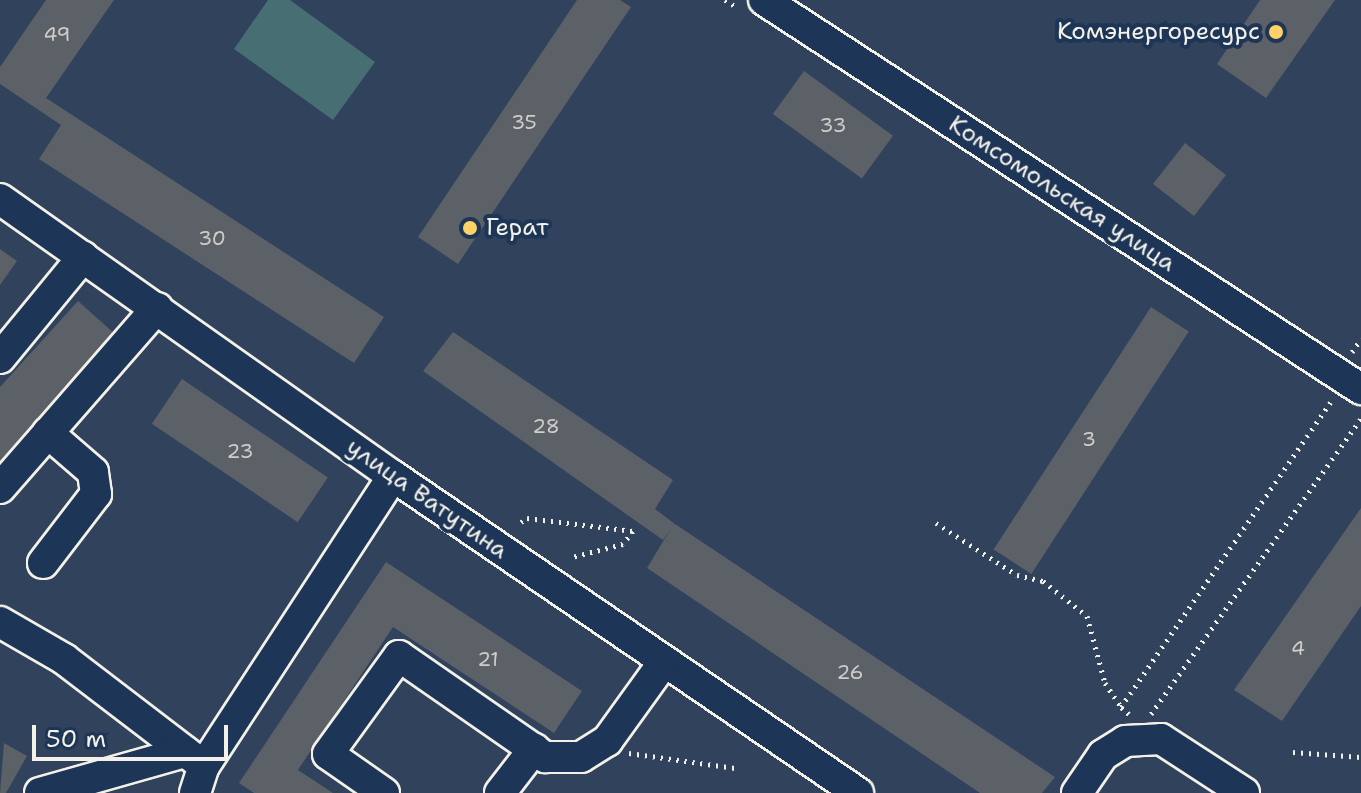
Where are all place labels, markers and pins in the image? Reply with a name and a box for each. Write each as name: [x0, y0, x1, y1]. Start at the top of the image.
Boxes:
place label: Комэнергоресурс: [1057, 18, 1260, 46]
marker: Комэнергоресурс: [1267, 23, 1285, 41]
place label: Герат: [486, 214, 548, 242]
marker: Герат: [461, 219, 479, 237]

